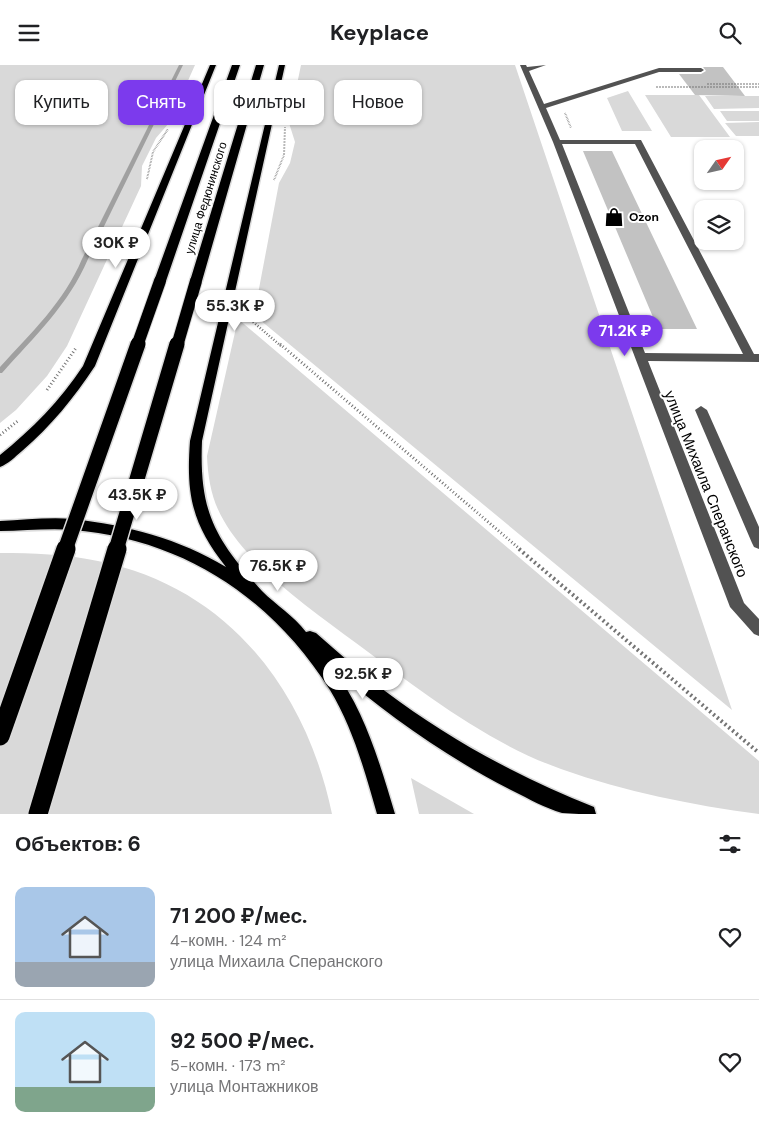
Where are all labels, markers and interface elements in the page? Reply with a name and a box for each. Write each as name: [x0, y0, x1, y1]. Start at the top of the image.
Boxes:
text: Keyplace: [330, 18, 429, 47]
icon: menu: [15, 19, 43, 47]
icon: search: [716, 19, 744, 47]
chip: Купить: [15, 80, 108, 125]
chip: Снять: [118, 80, 204, 125]
chip: Фильтры: [214, 80, 324, 125]
chip: Новое: [334, 80, 422, 125]
street label: улица Федюнинского: [181, 140, 231, 256]
north arrow: [694, 140, 744, 190]
map controls: [694, 140, 744, 250]
button: layers: [694, 200, 744, 250]
shop icon: Ozon: [603, 206, 625, 228]
place label: Ozon: [629, 209, 659, 225]
pin: 30K ₽: [81, 227, 151, 269]
text: 30K ₽: [93, 232, 139, 253]
pin: 55.3K ₽: [189, 289, 281, 332]
text: 55.3K ₽: [206, 295, 264, 316]
pin: 71.2K ₽: [579, 315, 671, 357]
text: 71.2K ₽: [599, 320, 651, 341]
street label: улица Михаила Сперанского: [659, 388, 753, 580]
pin: 43.5K ₽: [91, 479, 183, 521]
text: 43.5K ₽: [108, 484, 166, 505]
pin: 76.5K ₽: [232, 549, 324, 592]
text: 76.5K ₽: [250, 555, 306, 576]
pin: 92.5K ₽: [317, 657, 409, 700]
text: 92.5K ₽: [334, 663, 392, 684]
text: Объектов: 6: [15, 830, 141, 858]
icon: filters: [716, 830, 744, 858]
text: 71 200 ₽/мес.: [170, 902, 307, 930]
icon: home: [55, 907, 115, 967]
icon: heart: [716, 923, 744, 951]
text: 4-комн. · 124 m²: [170, 930, 287, 951]
text: улица Михаила Сперанского: [170, 951, 383, 972]
text: 92 500 ₽/мес.: [170, 1027, 314, 1055]
icon: home: [55, 1032, 115, 1092]
icon: heart: [716, 1048, 744, 1076]
text: 5-комн. · 173 m²: [170, 1055, 286, 1076]
text: улица Монтажников: [170, 1076, 319, 1097]

